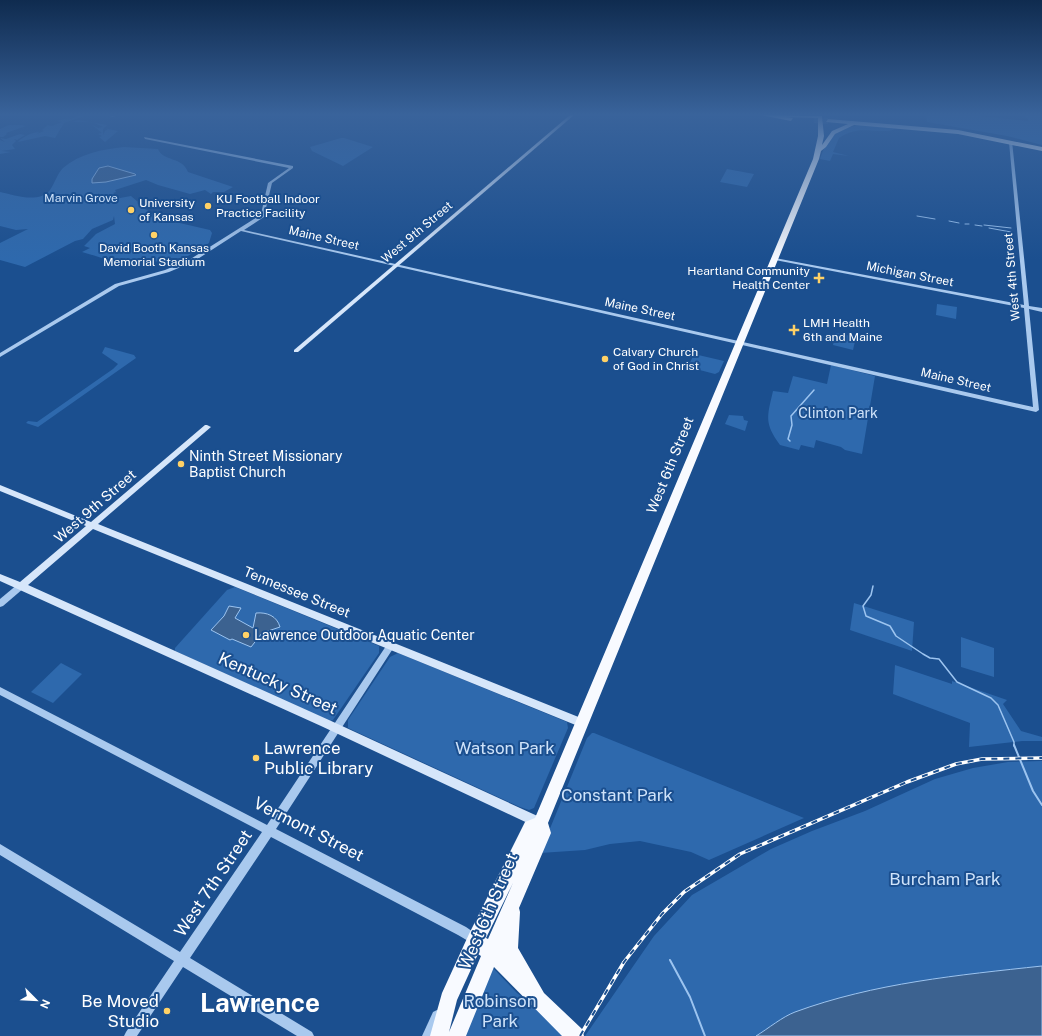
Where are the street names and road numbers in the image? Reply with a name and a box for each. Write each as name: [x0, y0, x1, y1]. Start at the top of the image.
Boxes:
street label: West 9th Street: [379, 198, 456, 266]
street label: Maine Street: [287, 223, 361, 253]
street label: West 4th Street: [1001, 232, 1023, 322]
street label: Michigan Street: [865, 259, 955, 289]
street label: Maine Street: [603, 295, 677, 323]
street label: Maine Street: [919, 365, 993, 395]
street label: West 6th Street: [643, 414, 697, 516]
street label: West 9th Street: [51, 466, 139, 546]
street label: Tennessee Street: [241, 563, 353, 621]
street label: Kentucky Street: [215, 648, 341, 718]
street label: Vermont Street: [251, 793, 367, 865]
street label: West 7th Street: [170, 826, 256, 940]
street label: West 6th Street: [454, 850, 522, 972]

